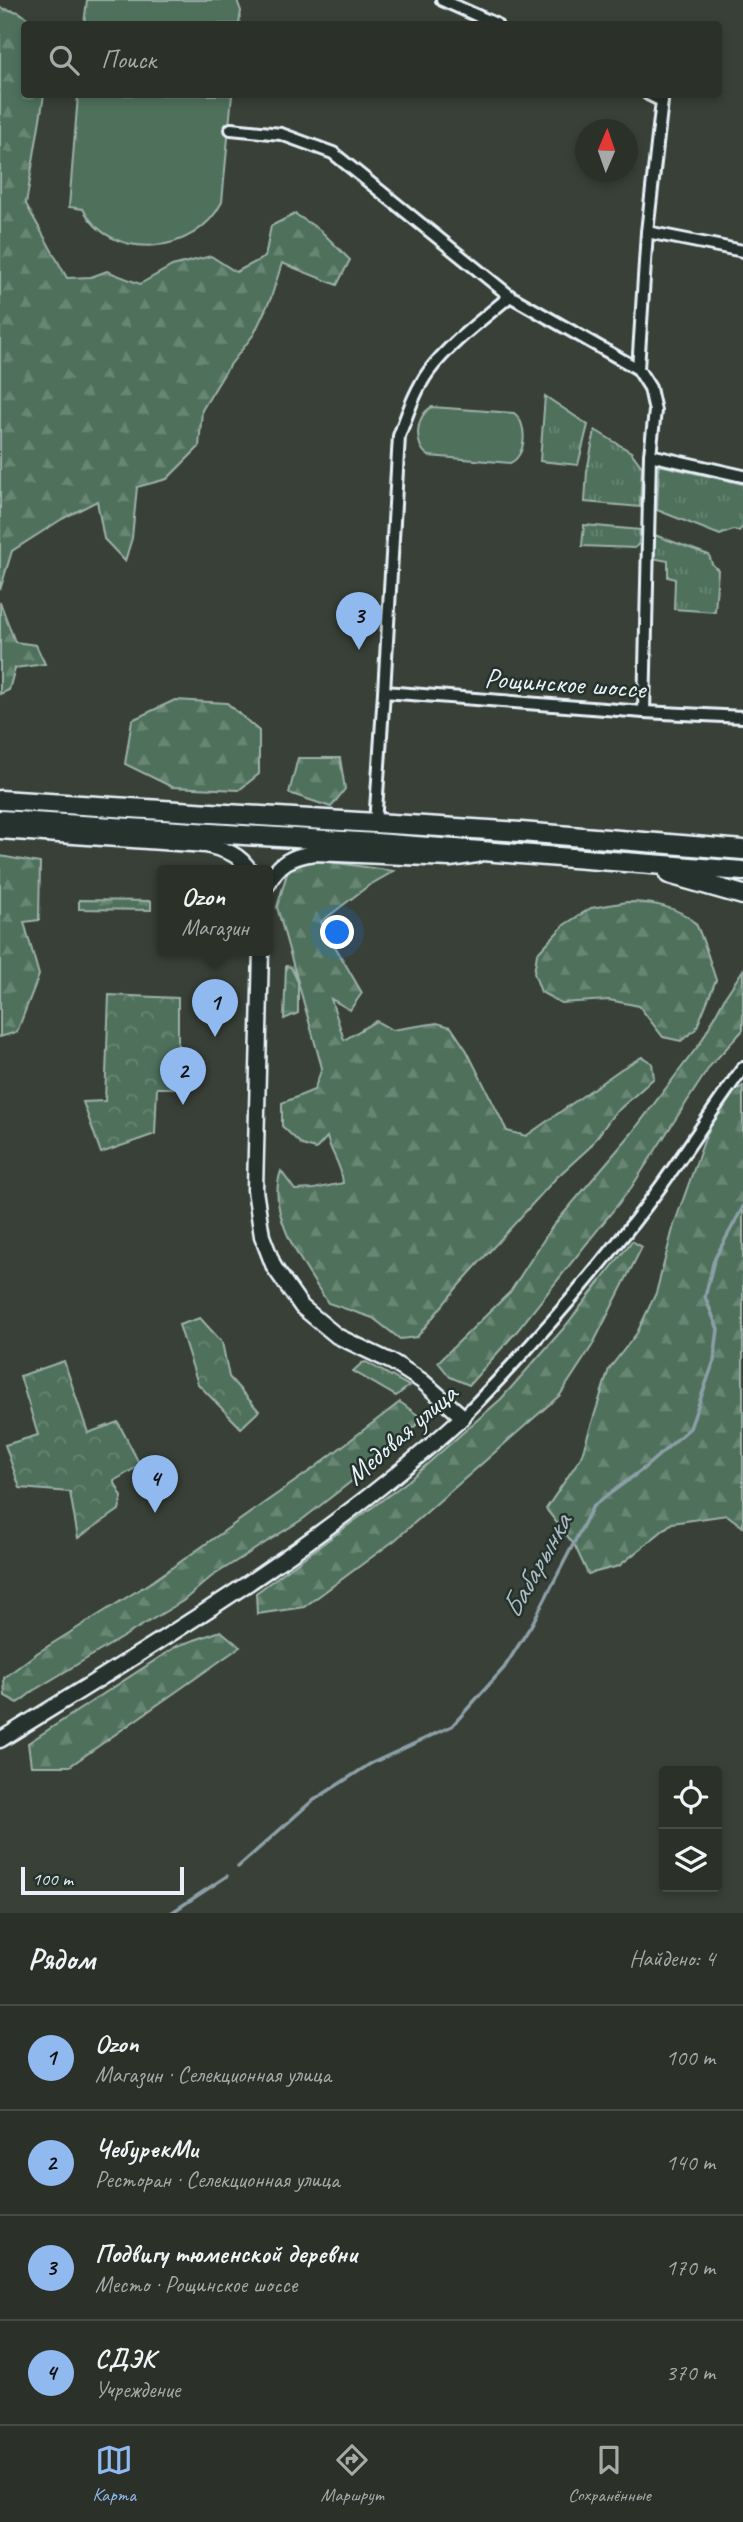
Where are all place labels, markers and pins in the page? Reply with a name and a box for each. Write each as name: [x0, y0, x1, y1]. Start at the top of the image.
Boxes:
pin: 3: [336, 592, 382, 650]
pin: 1: [192, 979, 238, 1037]
pin: 2: [160, 1047, 206, 1105]
pin: 4: [132, 1455, 178, 1513]

